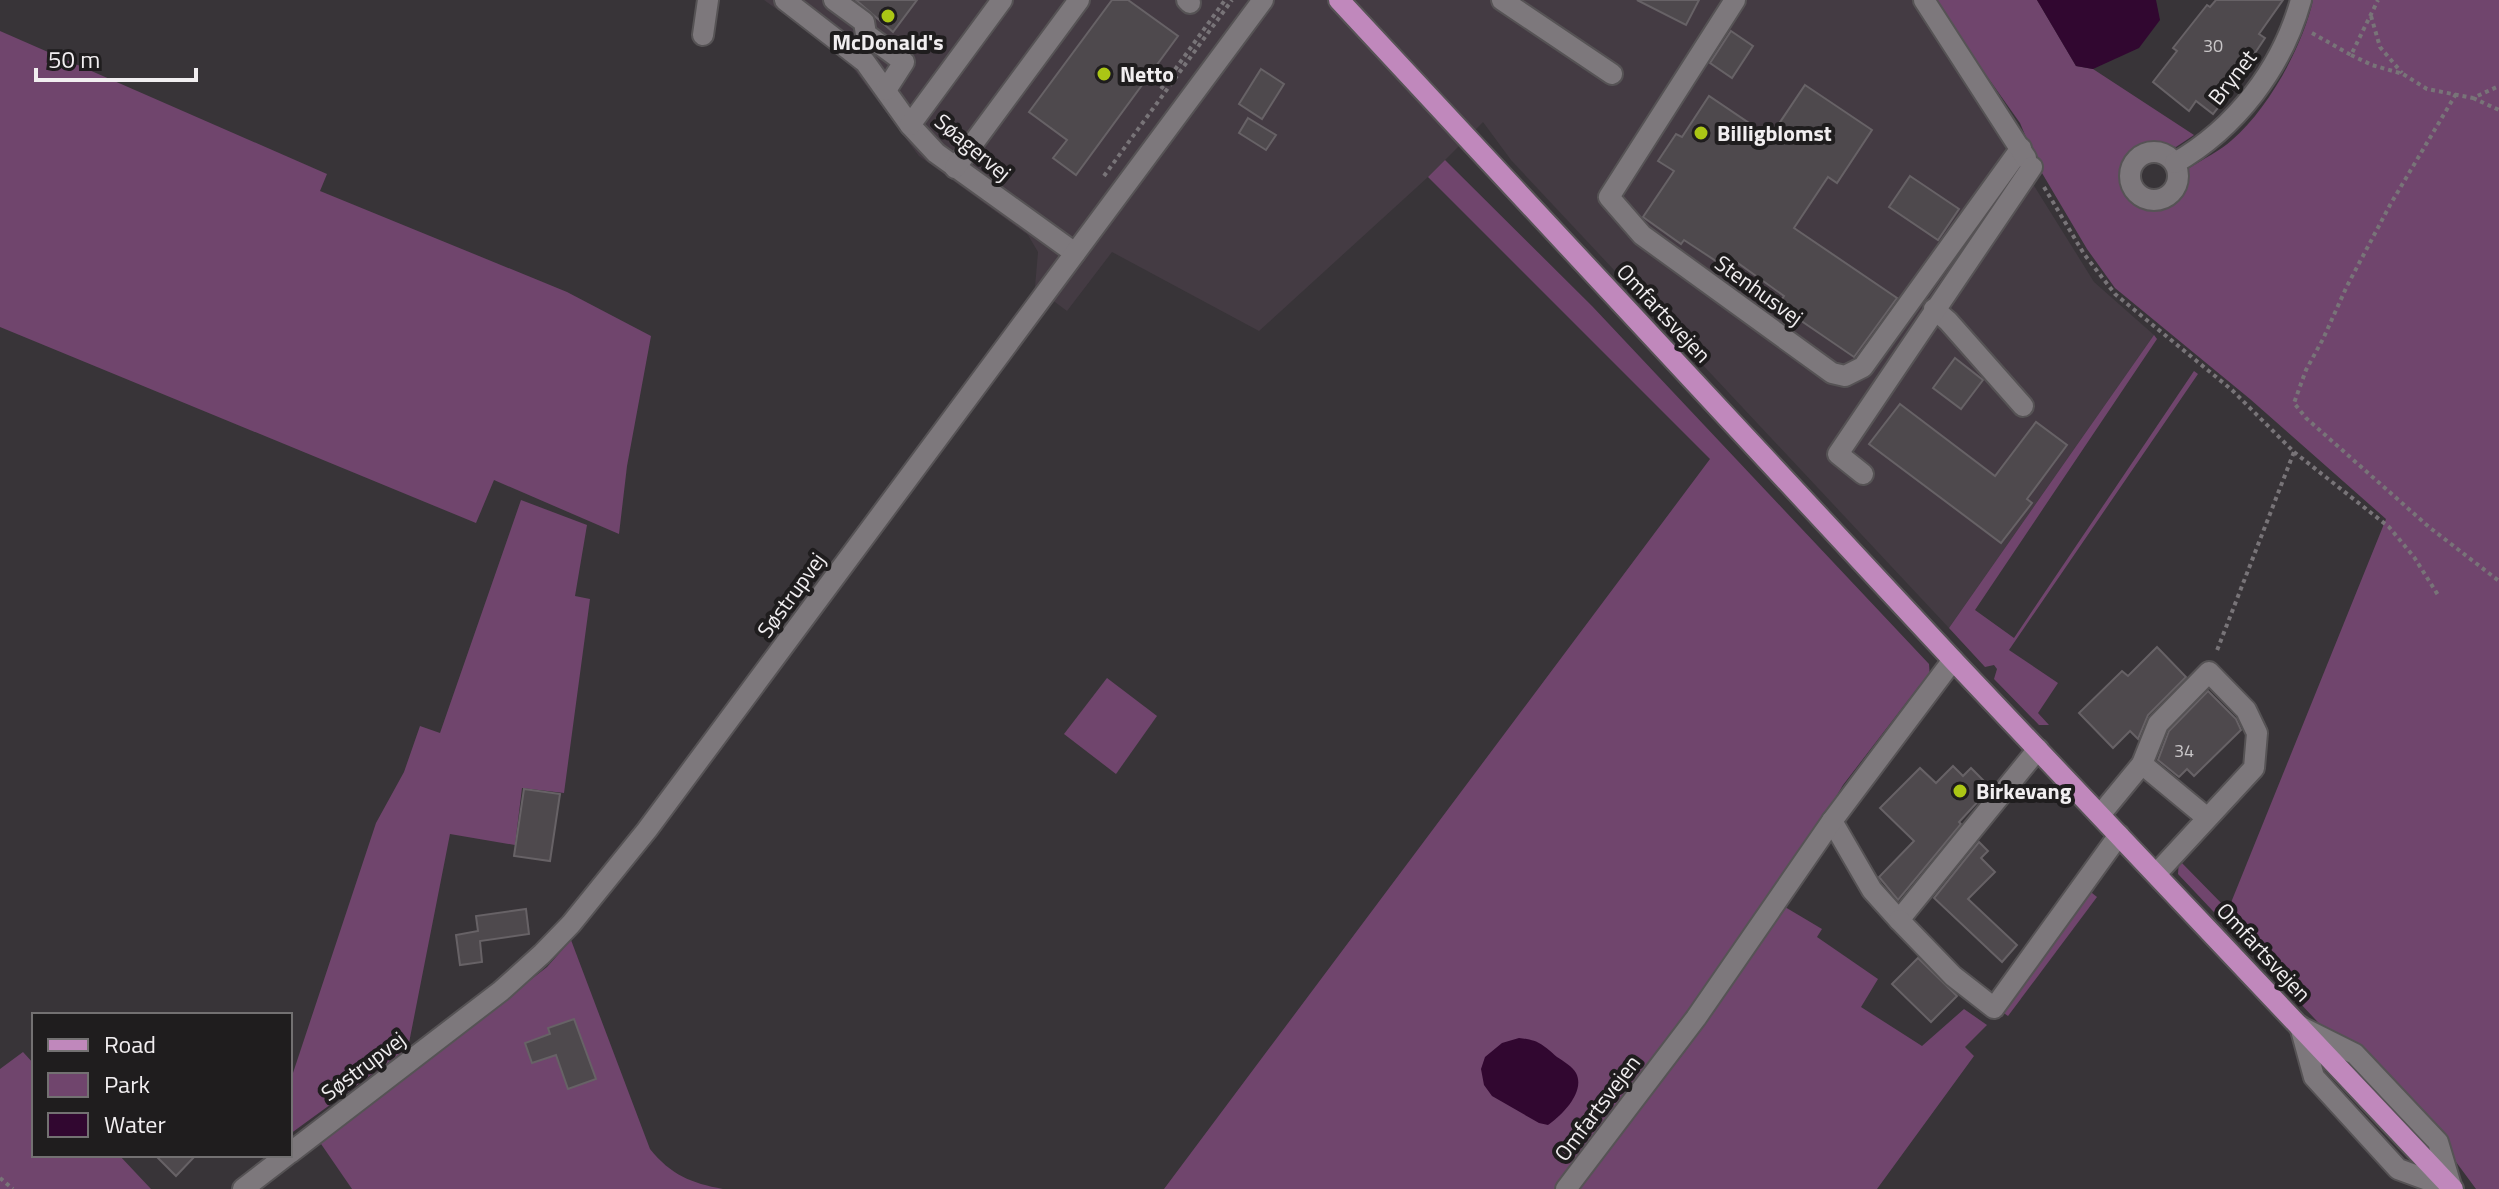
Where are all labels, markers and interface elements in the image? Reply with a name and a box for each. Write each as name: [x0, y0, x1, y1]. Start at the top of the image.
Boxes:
marker: McDonald's: [879, 7, 897, 25]
place label: McDonald's: [832, 25, 944, 59]
scale bar: [36, 32, 196, 82]
house number: 30: [2203, 32, 2223, 59]
text: 50 m: [48, 41, 100, 77]
street label: Brynet: [2199, 42, 2265, 112]
place label: Netto: [1120, 57, 1174, 91]
marker: Netto: [1095, 65, 1113, 83]
street label: Søagervej: [927, 105, 1019, 189]
place label: Billigblomst: [1717, 116, 1832, 150]
marker: Billigblomst: [1692, 124, 1710, 142]
street label: Stenhusvej: [1708, 246, 1810, 334]
street label: Omfartsvejen: [1609, 255, 1719, 371]
street label: Søstrupvej: [748, 545, 834, 645]
house number: 34: [2174, 737, 2194, 764]
place label: Birkevang: [1976, 774, 2072, 808]
marker: Birkevang: [1951, 782, 1969, 800]
street label: Omfartsvejen: [2209, 894, 2319, 1010]
legend: [32, 1013, 292, 1157]
street label: Søstrupvej: [313, 1023, 413, 1109]
text: Road: [104, 1026, 156, 1062]
street label: Omfartsvejen: [1546, 1048, 1648, 1168]
text: Park: [104, 1066, 150, 1102]
text: Water: [104, 1106, 166, 1142]

